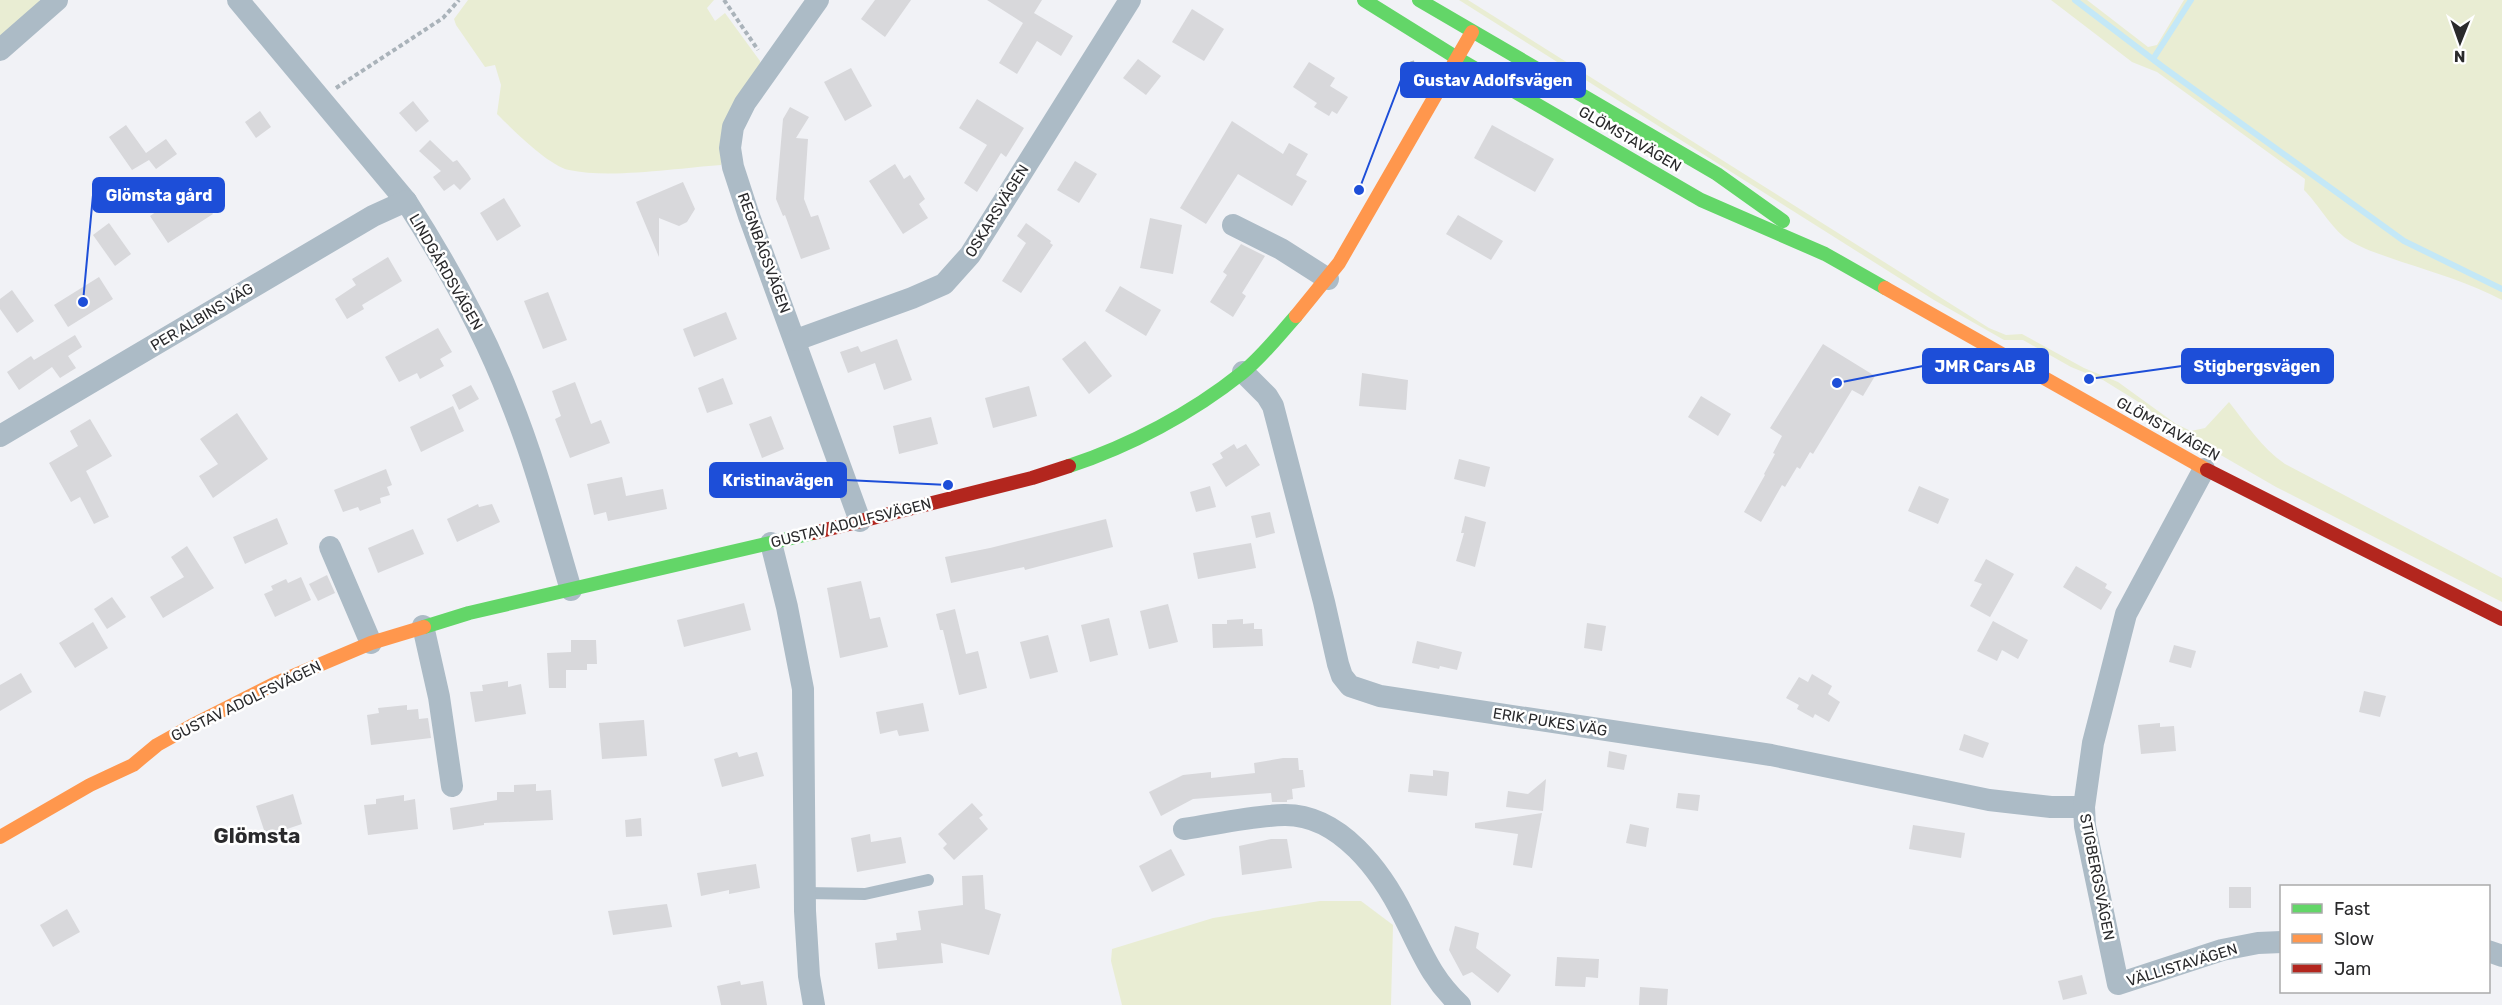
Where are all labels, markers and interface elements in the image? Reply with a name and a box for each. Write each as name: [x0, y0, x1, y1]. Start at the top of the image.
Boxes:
north arrow: [2430, 12, 2490, 72]
text: N: [2454, 47, 2466, 66]
callout: Gustav Adolfsvägen: [1401, 63, 1585, 97]
text: Gustav Adolfsvägen: [1413, 71, 1573, 90]
street label: GLÖMSTAVÄGEN: [1576, 102, 1684, 176]
street label: OSKARSVÄGEN: [961, 161, 1033, 261]
callout: Glömsta gård: [93, 178, 224, 212]
text: Glömsta gård: [106, 186, 212, 205]
street label: REGNBÅGSVÄGEN: [734, 190, 794, 316]
street label: LINDGÅRDSVÄGEN: [405, 211, 487, 333]
street label: PER ALBINS VÄG: [147, 279, 257, 355]
callout: JMR Cars AB: [1923, 349, 2048, 383]
callout: Stigbergsvägen: [2182, 349, 2333, 383]
text: JMR Cars AB: [1935, 357, 2035, 376]
text: Stigbergsvägen: [2194, 357, 2320, 376]
street label: GLÖMSTAVÄGEN: [2113, 393, 2223, 465]
callout: Kristinavägen: [710, 463, 846, 497]
text: Kristinavägen: [722, 471, 834, 490]
street label: GUSTAV ADOLFSVÄGEN: [769, 494, 933, 552]
street label: GUSTAV ADOLFSVÄGEN: [168, 657, 324, 745]
street label: ERIK PUKES VÄG: [1492, 704, 1608, 740]
street label: STIGBERGSVÄGEN: [2076, 812, 2118, 942]
district label: Glömsta: [214, 823, 300, 848]
legend: [2280, 885, 2490, 993]
text: Fast: [2334, 898, 2370, 920]
text: Slow: [2334, 928, 2374, 950]
street label: VÄLLISTAVÄGEN: [2124, 940, 2240, 990]
text: Jam: [2334, 958, 2371, 980]

